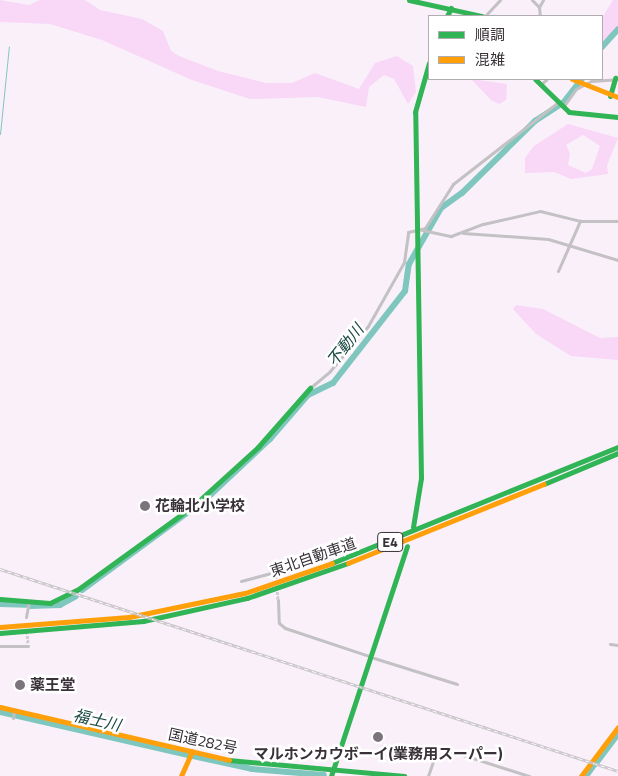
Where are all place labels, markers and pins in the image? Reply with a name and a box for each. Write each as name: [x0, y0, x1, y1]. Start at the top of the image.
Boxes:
place label: 花輪北小学校: [155, 497, 245, 515]
marker: 花輪北小学校: [139, 500, 151, 512]
place label: 薬王堂: [30, 676, 75, 694]
marker: 薬王堂: [14, 679, 26, 691]
marker: マルホンカウボーイ(業務用スーパー): [372, 731, 384, 743]
place label: マルホンカウボーイ(業務用スーパー): [253, 745, 503, 763]

